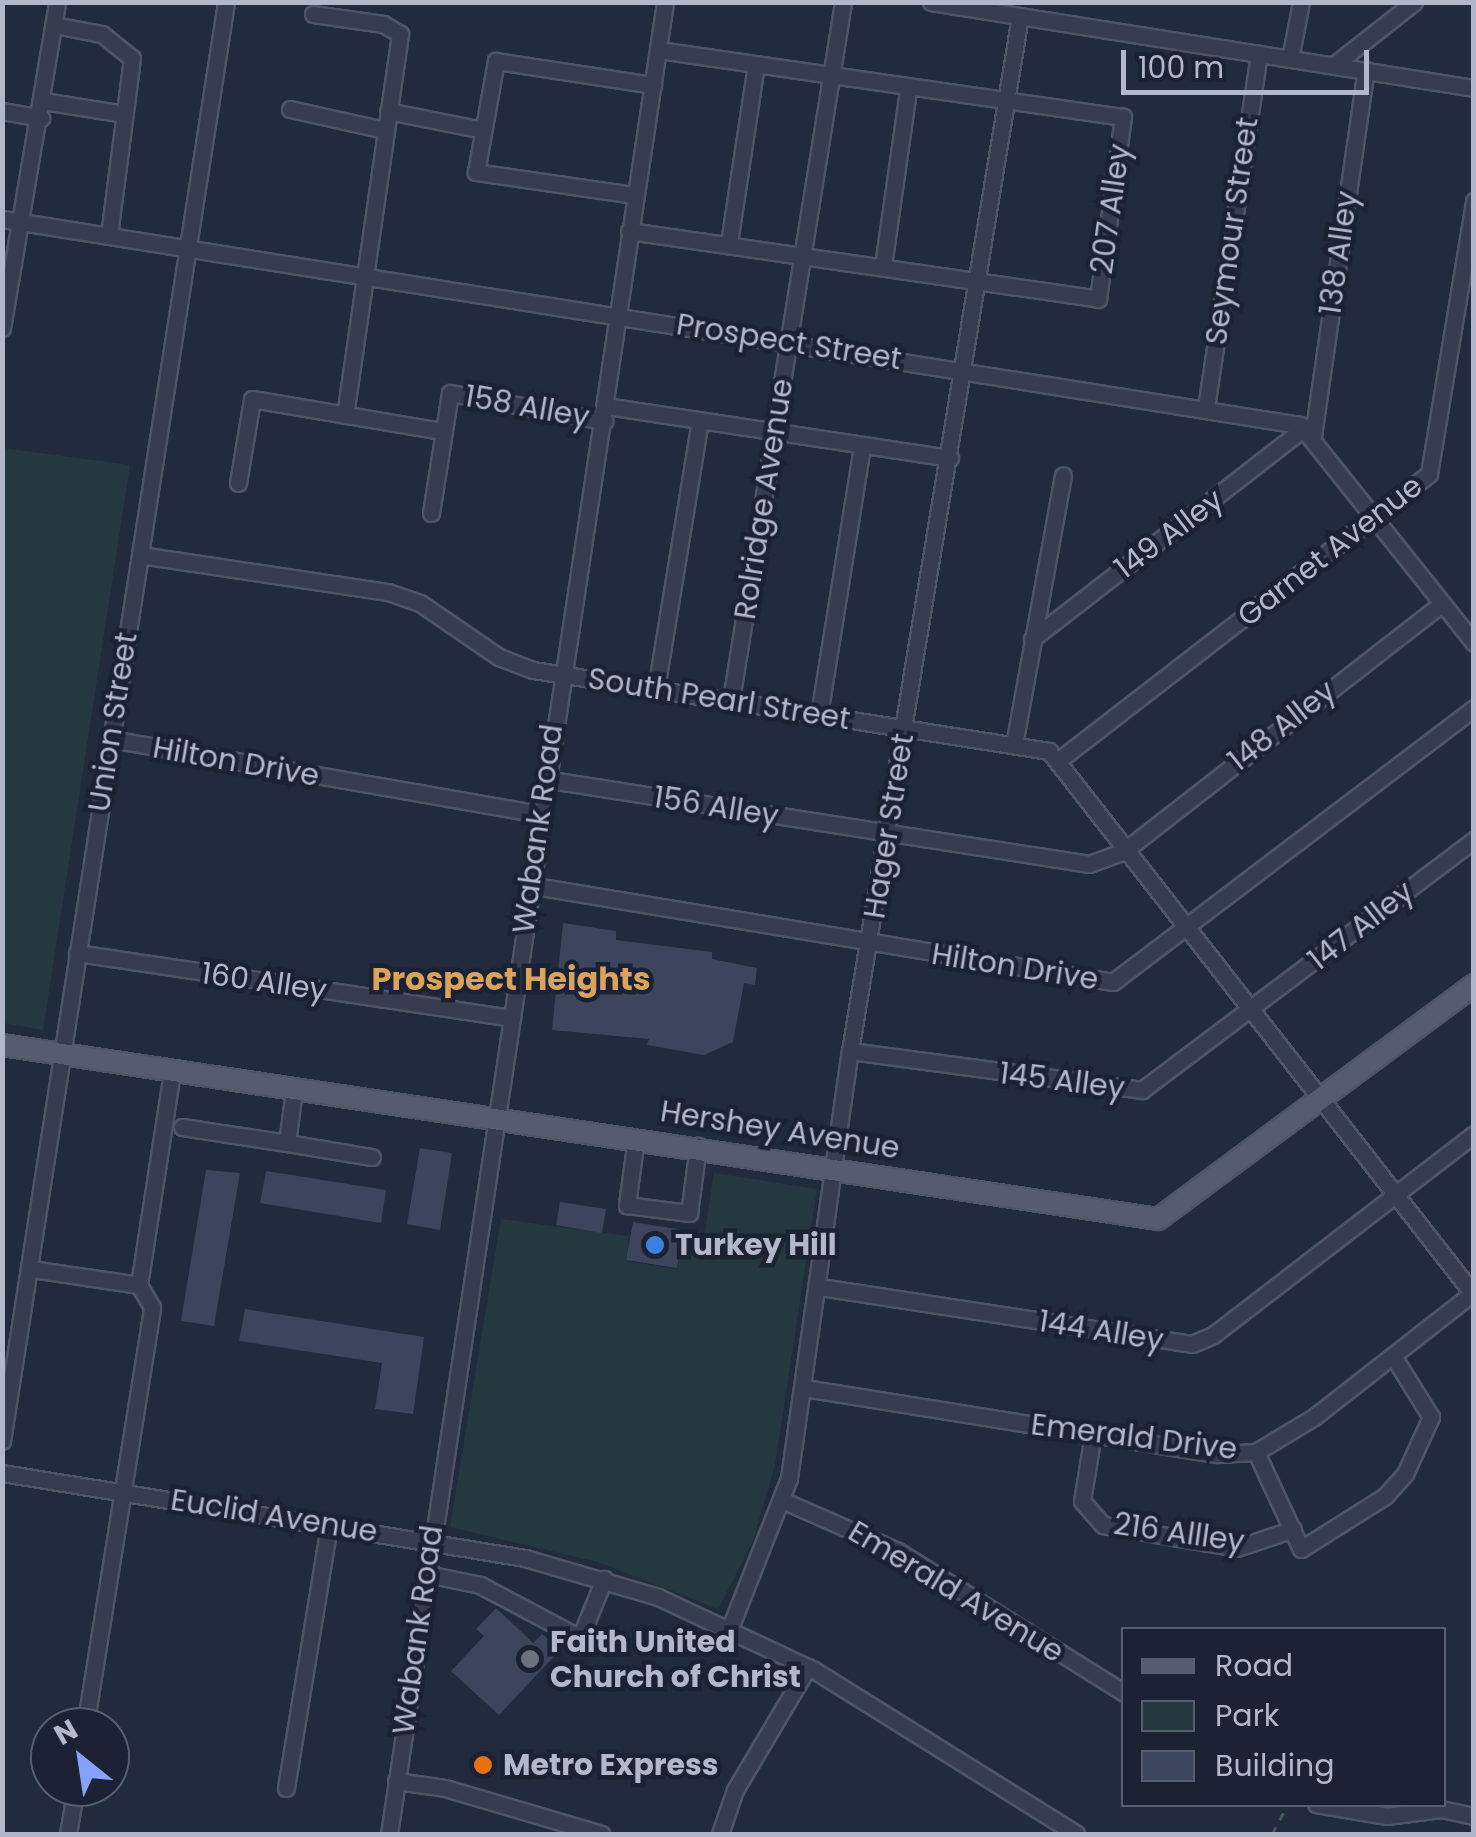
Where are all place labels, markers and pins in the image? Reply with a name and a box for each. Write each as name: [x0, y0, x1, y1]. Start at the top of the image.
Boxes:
place label: Turkey Hill: [675, 1227, 837, 1263]
marker: Turkey Hill: [644, 1234, 666, 1256]
place label: Faith United Church of Christ: [550, 1624, 801, 1694]
marker: Faith United Church of Christ: [519, 1648, 541, 1670]
place label: Metro Express: [503, 1747, 719, 1783]
marker: Metro Express: [472, 1754, 494, 1776]

